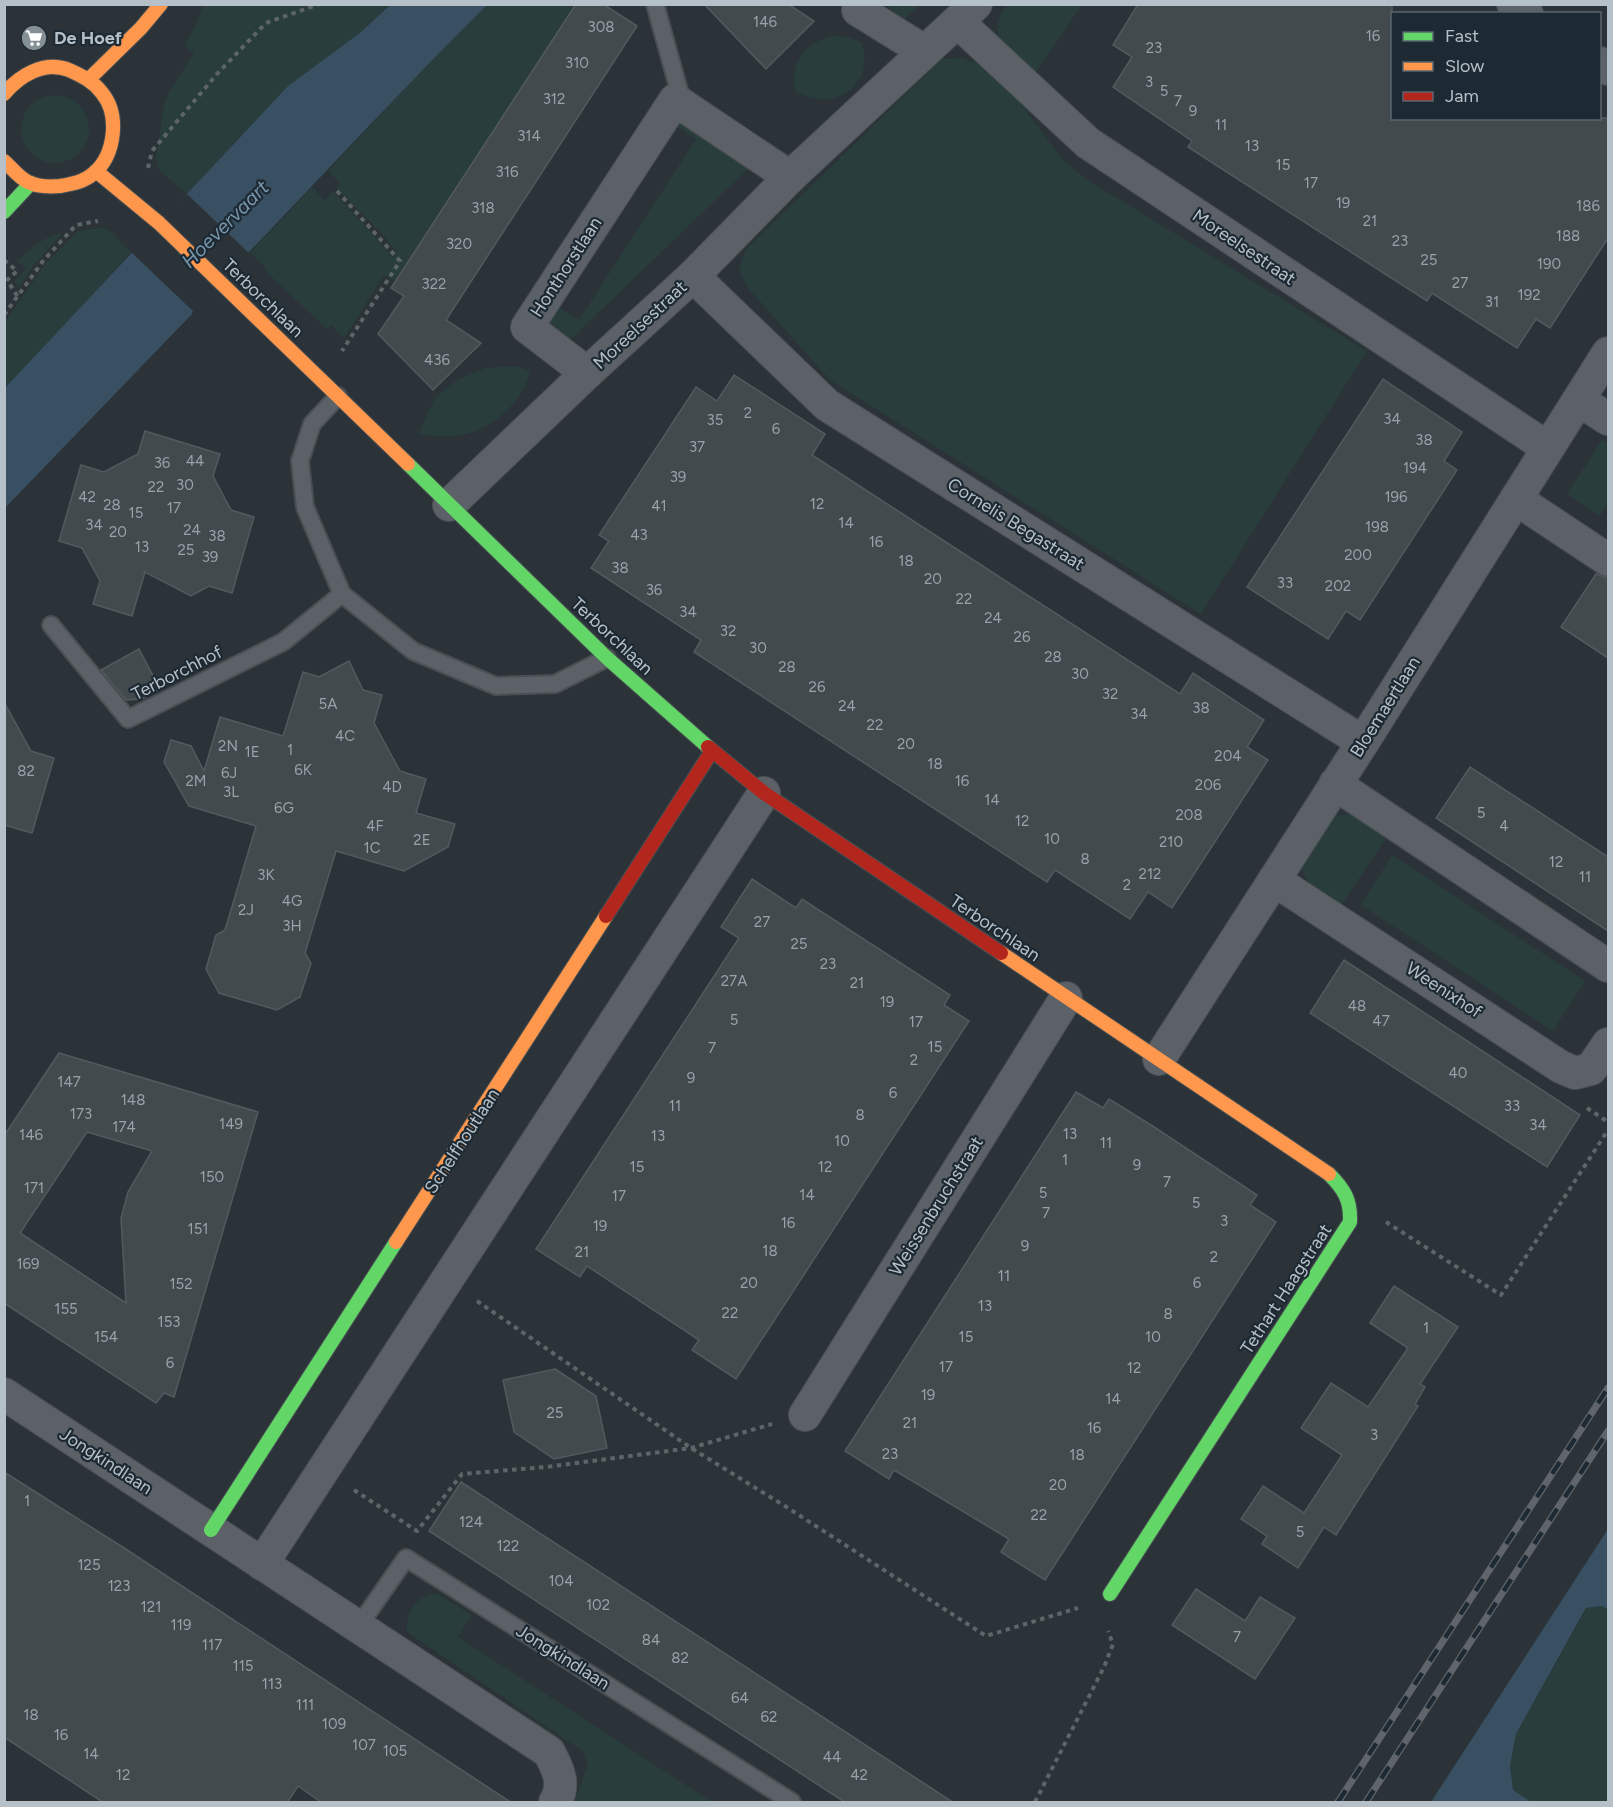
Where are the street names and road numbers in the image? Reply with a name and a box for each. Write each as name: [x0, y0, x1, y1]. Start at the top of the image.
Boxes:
street label: Moreelsestraat: [1188, 204, 1300, 290]
street label: Honthorstlaan: [525, 213, 607, 321]
street label: Terborchlaan: [218, 254, 308, 342]
street label: Moreelsestraat: [589, 276, 692, 374]
street label: Cornelis Begastraat: [943, 473, 1089, 575]
street label: Terborchlaan: [566, 593, 658, 679]
street label: Terborchhof: [128, 641, 226, 705]
street label: Bloemaertlaan: [1345, 652, 1425, 762]
street label: Terborchlaan: [946, 890, 1044, 966]
street label: Weenixhof: [1402, 957, 1486, 1023]
street label: Schelfhoutlaan: [420, 1084, 504, 1198]
street label: Weissenbruchstraat: [884, 1132, 988, 1280]
street label: Tethart Haagstraat: [1236, 1220, 1336, 1358]
street label: Jongkindlaan: [55, 1423, 157, 1499]
street label: Jongkindlaan: [512, 1620, 614, 1694]

